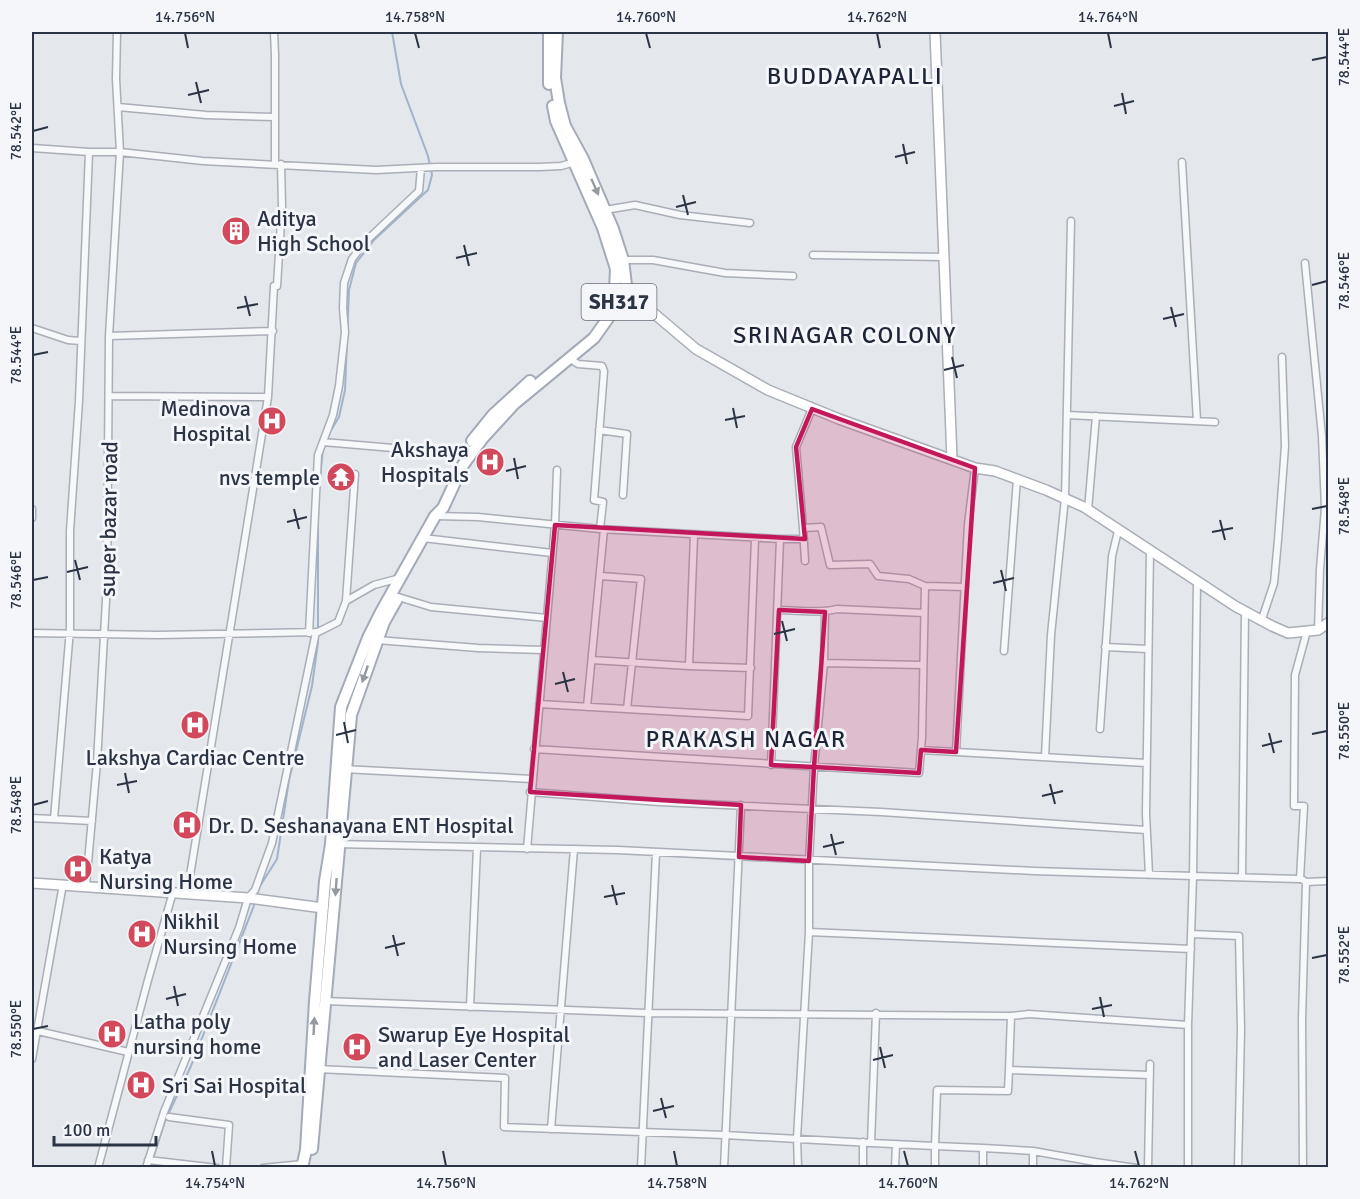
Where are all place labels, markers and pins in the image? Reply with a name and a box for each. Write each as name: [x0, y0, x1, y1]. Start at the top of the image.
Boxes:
place label: Aditya High School: [257, 205, 370, 257]
building icon: Aditya High School: [220, 215, 252, 247]
place label: Medinova Hospital: [160, 395, 251, 447]
hospital icon: Medinova Hospital: [256, 405, 288, 437]
place label: Akshaya Hospitals: [381, 436, 469, 488]
hospital icon: Akshaya Hospitals: [474, 446, 506, 478]
temple icon: nvs temple: [325, 461, 357, 493]
place label: nvs temple: [219, 464, 320, 491]
hospital icon: Lakshya Cardiac Centre: [179, 709, 211, 741]
place label: Lakshya Cardiac Centre: [85, 744, 305, 771]
hospital icon: Dr. D. Seshanayana ENT Hospital: [171, 809, 203, 841]
place label: Dr. D. Seshanayana ENT Hospital: [208, 812, 514, 839]
place label: Katya Nursing Home: [99, 843, 233, 895]
hospital icon: Katya Nursing Home: [62, 853, 94, 885]
place label: Nikhil Nursing Home: [163, 908, 297, 960]
hospital icon: Nikhil Nursing Home: [126, 918, 158, 950]
place label: Latha poly nursing home: [133, 1008, 261, 1060]
hospital icon: Latha poly nursing home: [96, 1018, 128, 1050]
place label: Swarup Eye Hospital and Laser Center: [378, 1021, 570, 1073]
hospital icon: Swarup Eye Hospital and Laser Center: [341, 1031, 373, 1063]
hospital icon: Sri Sai Hospital: [125, 1069, 157, 1101]
place label: Sri Sai Hospital: [162, 1072, 306, 1099]

